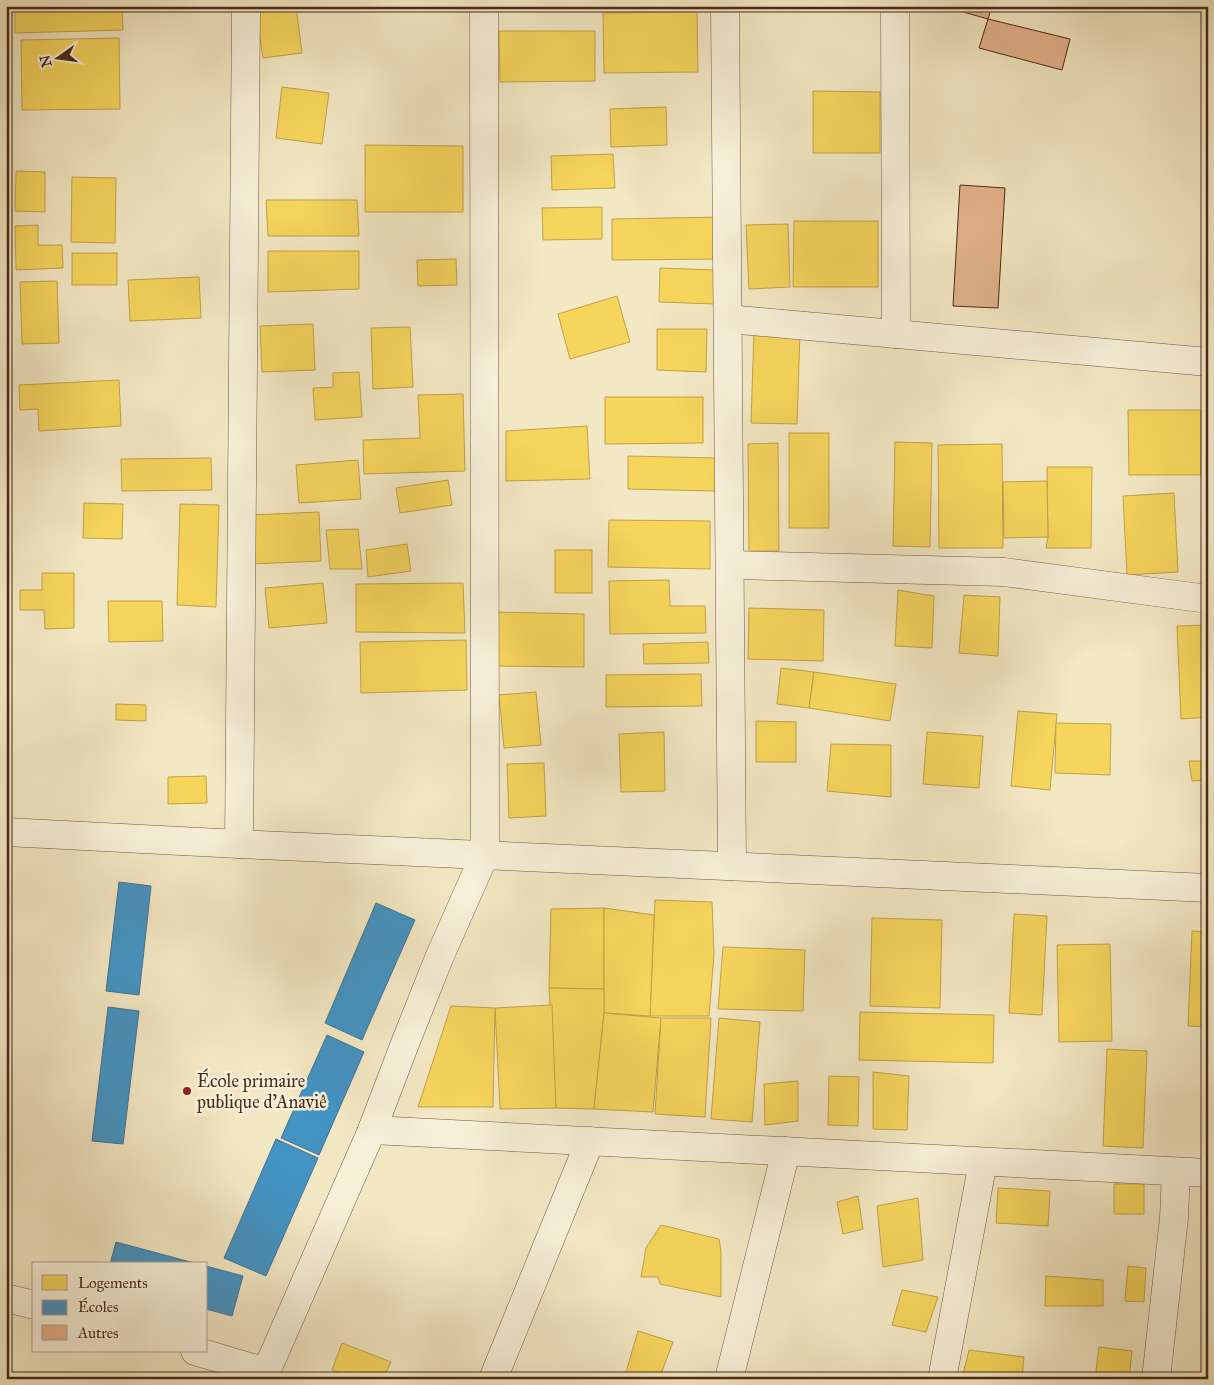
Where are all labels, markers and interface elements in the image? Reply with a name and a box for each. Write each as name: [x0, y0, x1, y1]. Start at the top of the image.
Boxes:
north arrow: [32, 32, 82, 82]
text: N: [36, 53, 56, 69]
place label: École primaire publique d'Anaviê: [196, 1068, 327, 1114]
marker: École primaire publique d'Anaviê: [181, 1085, 193, 1097]
legend: [32, 1262, 208, 1352]
text: Logements: [78, 1274, 148, 1292]
text: Écoles: [78, 1297, 118, 1316]
text: Autres: [77, 1324, 118, 1342]

